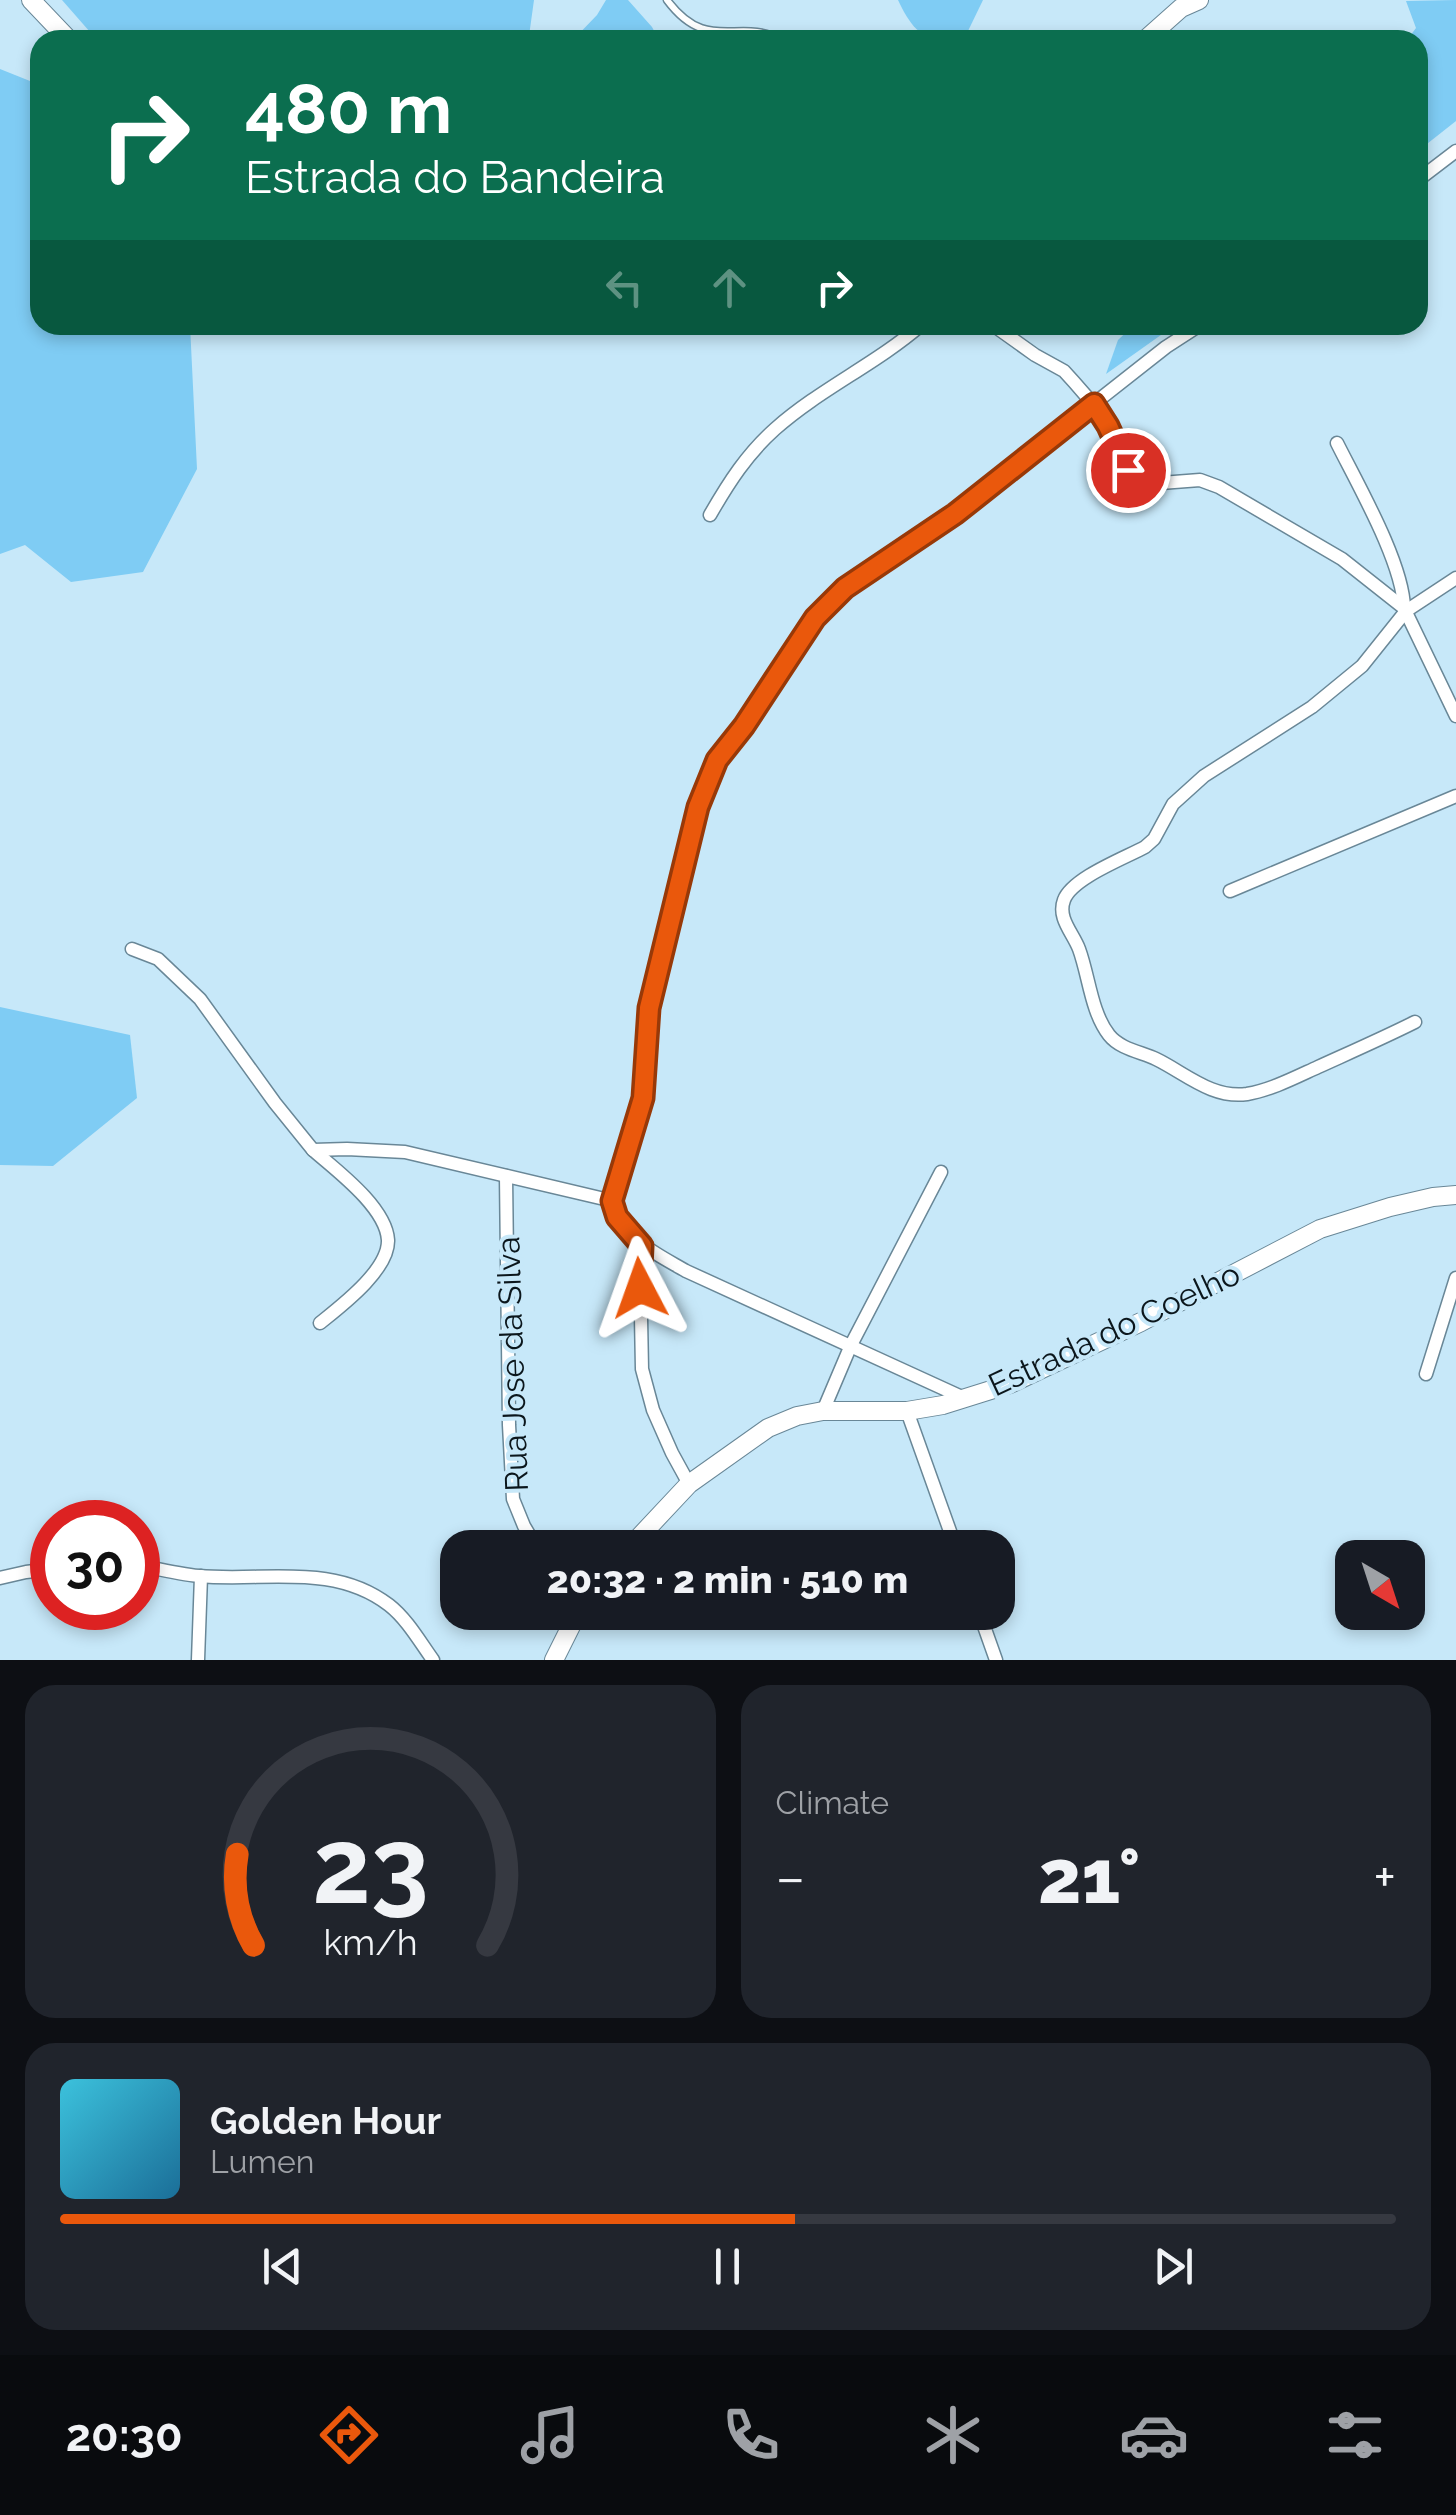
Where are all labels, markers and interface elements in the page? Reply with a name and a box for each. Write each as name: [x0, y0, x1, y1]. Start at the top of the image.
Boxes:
text: 480 m: [245, 67, 452, 149]
icon: right: [80, 70, 210, 200]
text: Estrada do Bandeira: [245, 151, 665, 204]
icon: left: [597, 260, 652, 315]
icon: ahead: [702, 260, 757, 315]
icon: right: [807, 260, 862, 315]
pin: [1086, 428, 1171, 513]
icon: arrive: [1101, 443, 1156, 498]
street label: Rua Jose da Silva: [489, 1236, 535, 1492]
position arrow: [588, 1236, 692, 1340]
street label: Estrada do Coelho: [982, 1255, 1246, 1403]
speed limit sign: 30: [30, 1500, 160, 1630]
north arrow: [1335, 1540, 1425, 1630]
map controls: [1335, 1540, 1425, 1630]
text: 20:32 · 2 min · 510 m: [547, 1557, 908, 1602]
text: Climate: [776, 1784, 889, 1821]
text: 23: [312, 1805, 429, 1927]
text: 21°: [1038, 1832, 1140, 1921]
text: −: [776, 1845, 805, 1910]
text: +: [1373, 1845, 1396, 1910]
text: km/h: [323, 1921, 417, 1963]
text: Golden Hour: [210, 2098, 441, 2143]
text: Lumen: [210, 2143, 314, 2180]
icon: previous: [255, 2239, 310, 2294]
icon: pause: [700, 2239, 755, 2294]
icon: next: [1146, 2239, 1201, 2294]
icon: directions: [314, 2400, 384, 2470]
icon: music: [515, 2400, 585, 2470]
icon: phone: [716, 2400, 786, 2470]
icon: climate: [918, 2400, 988, 2470]
icon: car: [1119, 2400, 1189, 2470]
icon: filters: [1320, 2400, 1390, 2470]
text: 20:30: [66, 2409, 183, 2462]

